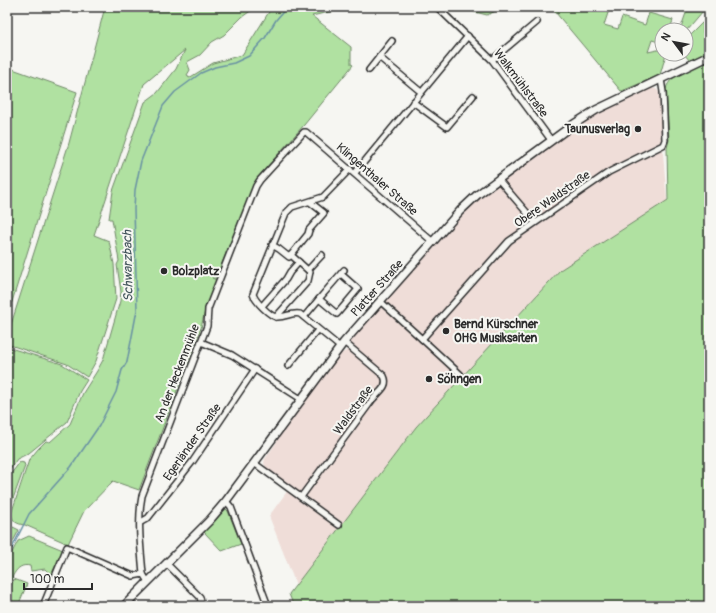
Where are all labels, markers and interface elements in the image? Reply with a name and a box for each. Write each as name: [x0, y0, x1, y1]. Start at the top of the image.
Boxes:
north arrow: [654, 22, 694, 62]
text: N: [658, 30, 674, 44]
street label: Walkmühlstraße: [490, 46, 551, 120]
place label: Taunusverlag: [563, 122, 630, 137]
marker: Taunusverlag: [633, 124, 643, 134]
street label: Klingenthaler Straße: [333, 140, 421, 219]
street label: Obere Waldstraße: [512, 168, 593, 231]
water label: Schwarzbach: [119, 229, 137, 302]
street label: Platter Straße: [348, 257, 407, 320]
place label: Bolzplatz: [172, 264, 220, 279]
marker: Bolzplatz: [159, 266, 169, 276]
place label: Bernd Kürschner OHG Musiksaiten: [454, 317, 539, 346]
street label: An der Heckenmühle: [152, 322, 203, 424]
marker: Bernd Kürschner OHG Musiksaiten: [441, 326, 451, 336]
place label: Söhngen: [437, 372, 482, 387]
marker: Söhngen: [424, 374, 434, 384]
street label: Waldstraße: [330, 383, 377, 438]
street label: Egerländer Straße: [160, 401, 225, 484]
scale bar: [24, 565, 92, 591]
text: 100 m: [30, 572, 65, 587]

